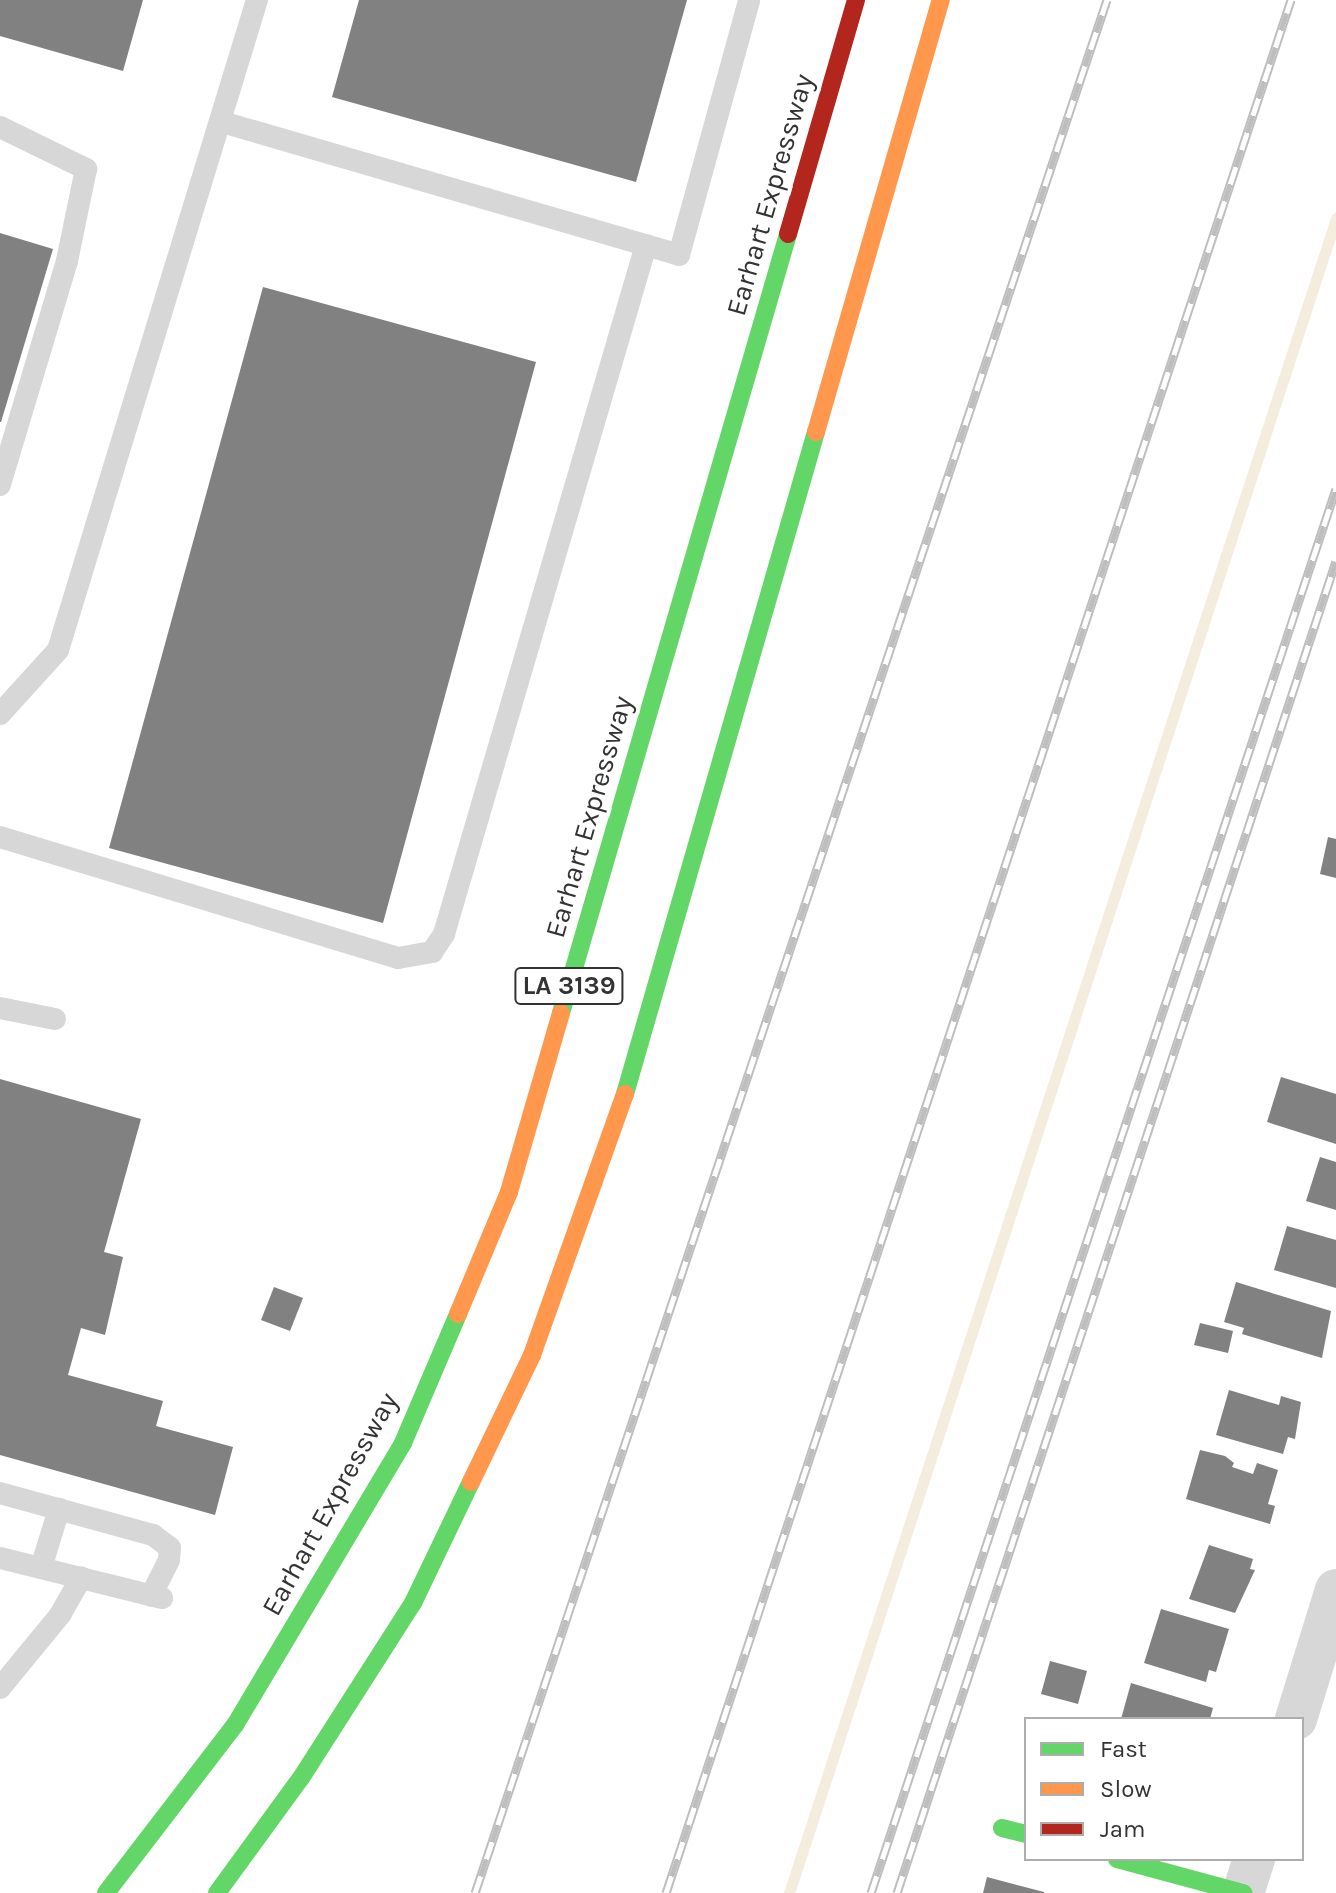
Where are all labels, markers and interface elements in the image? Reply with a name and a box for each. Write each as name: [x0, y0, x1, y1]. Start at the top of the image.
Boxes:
street label: Earhart Expressway: [719, 70, 821, 320]
street label: Earhart Expressway: [538, 692, 640, 942]
road number: LA 3139: [513, 964, 625, 1008]
street label: Earhart Expressway: [255, 1387, 405, 1621]
legend: [1024, 1717, 1304, 1861]
text: Fast: [1100, 1735, 1147, 1763]
text: Slow: [1100, 1775, 1152, 1803]
text: Jam: [1100, 1815, 1145, 1843]

